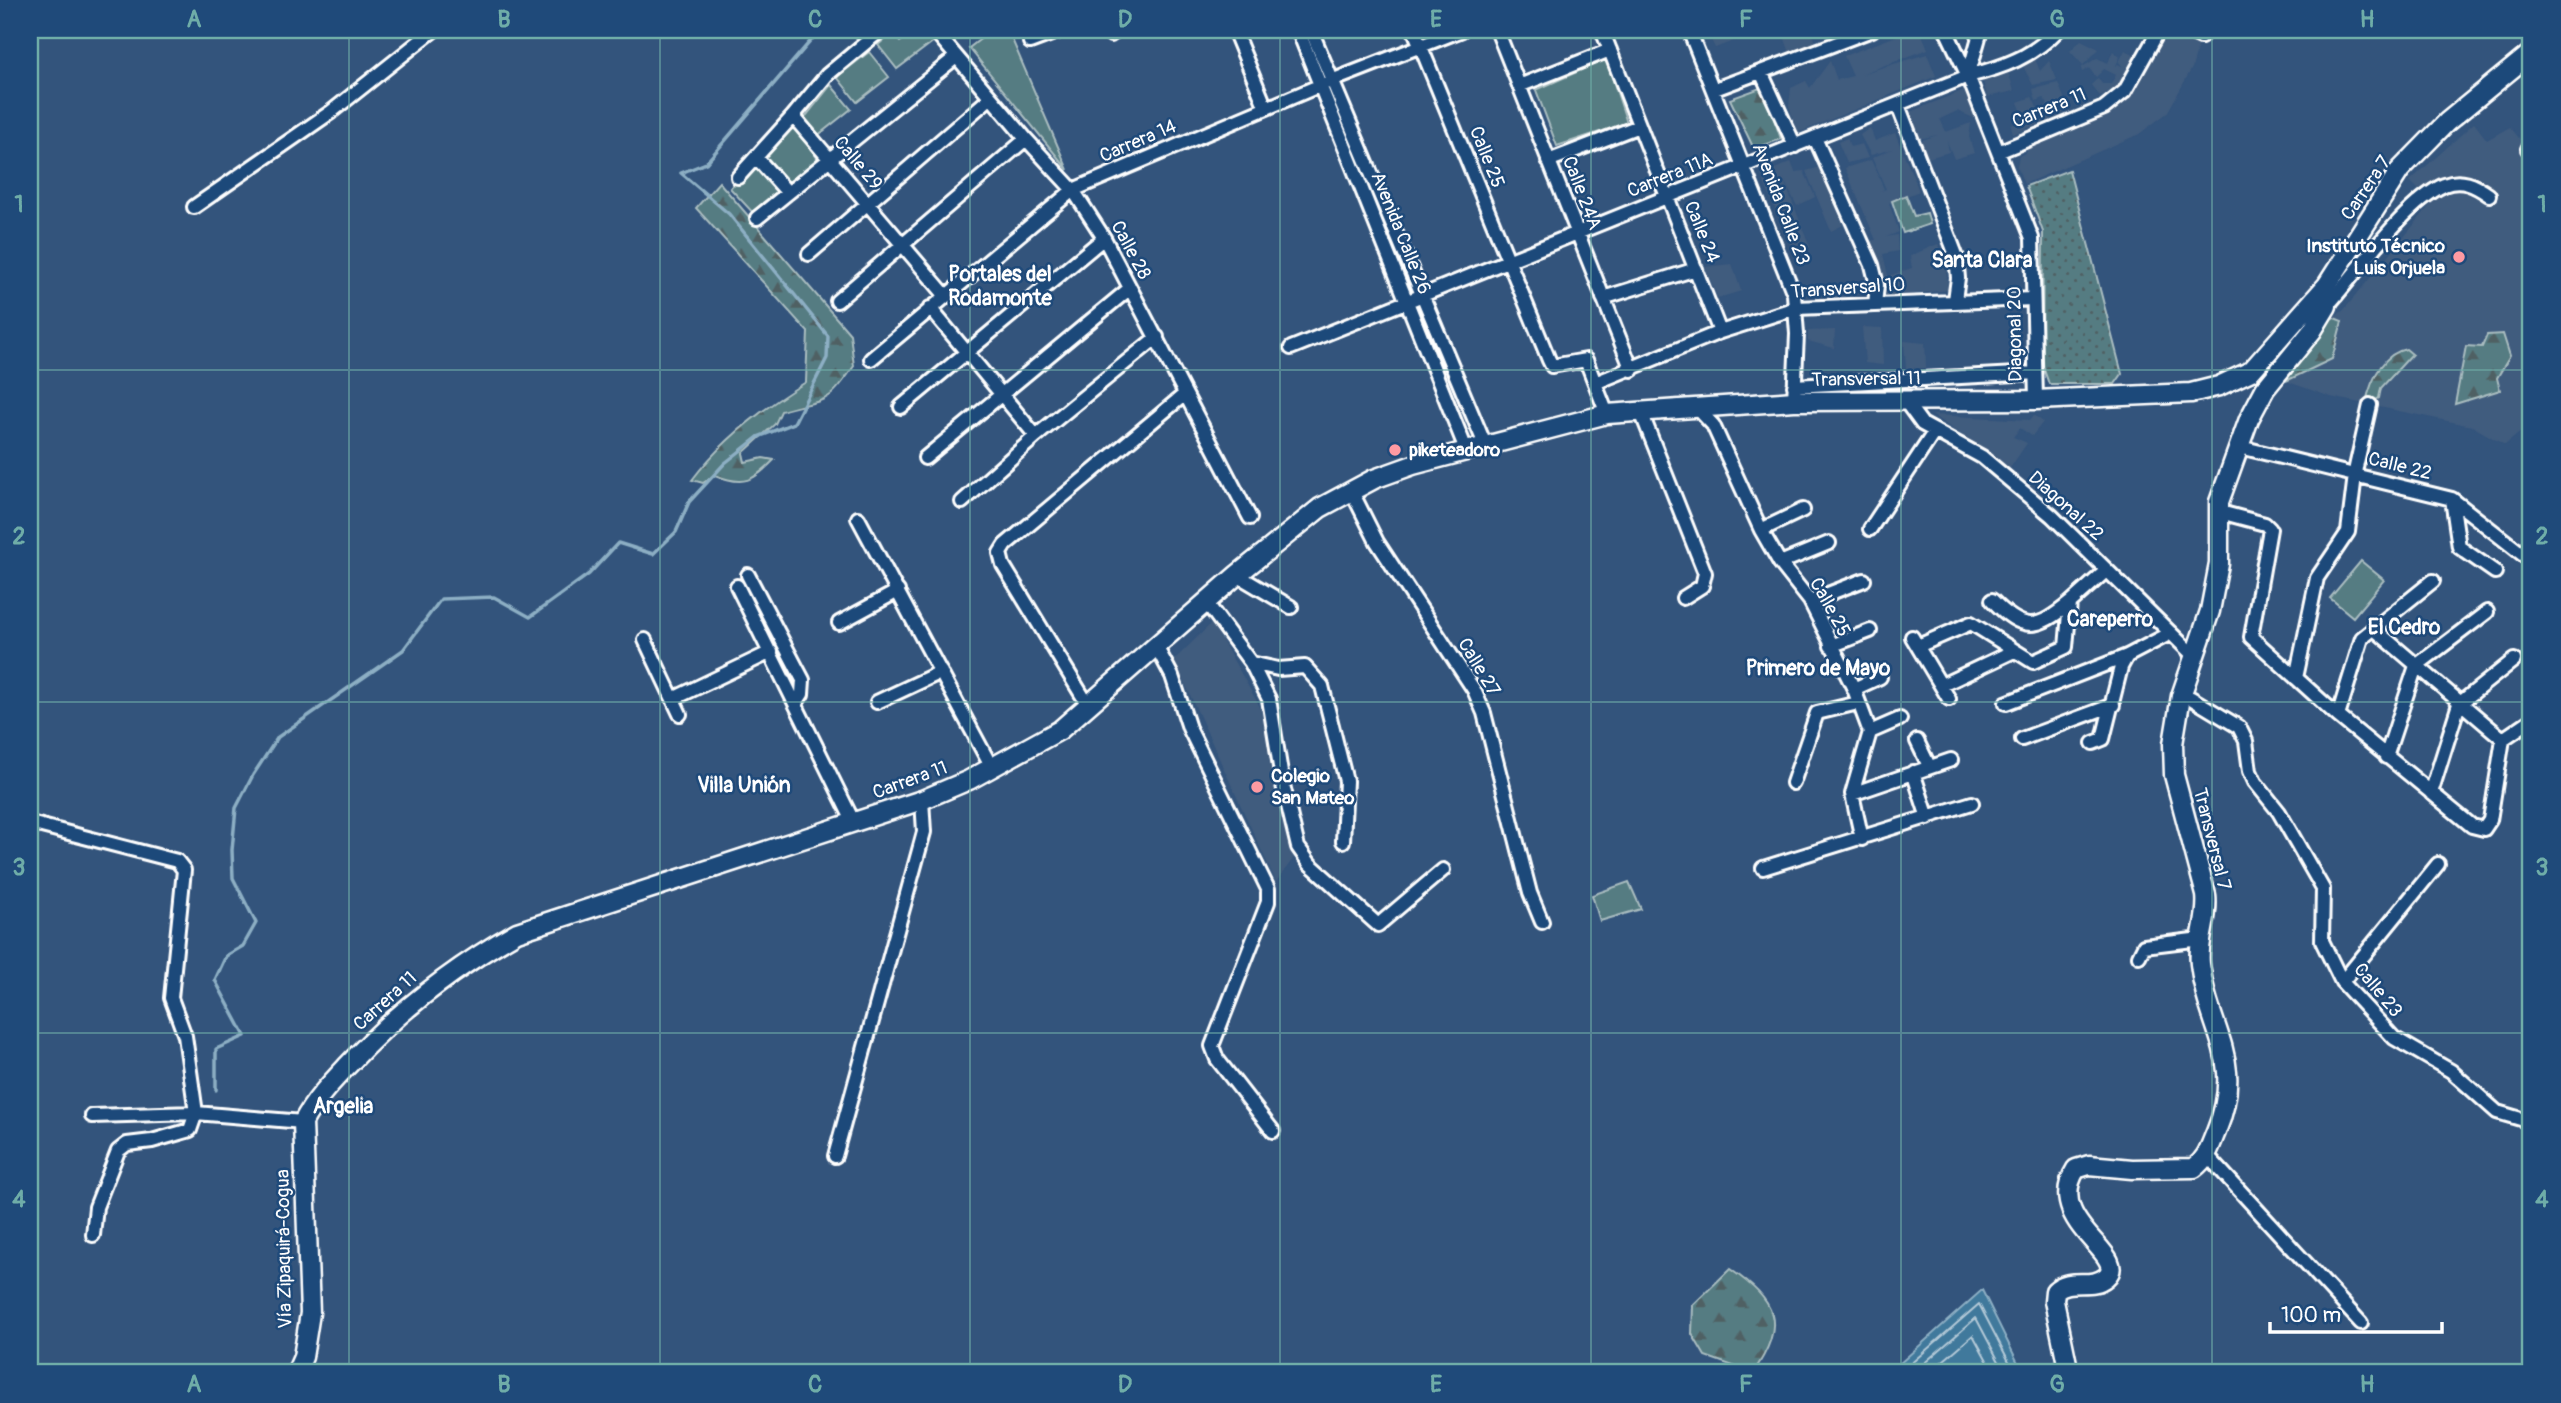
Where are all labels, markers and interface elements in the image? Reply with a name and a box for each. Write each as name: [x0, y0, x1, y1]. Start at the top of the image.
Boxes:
text: A: [187, 5, 202, 34]
text: B: [497, 5, 511, 34]
text: C: [808, 5, 822, 34]
text: D: [1118, 5, 1132, 34]
text: E: [1430, 5, 1442, 34]
text: F: [1739, 5, 1753, 34]
text: G: [2049, 5, 2065, 34]
text: H: [2360, 5, 2374, 34]
street label: Carrera 11: [2008, 82, 2090, 134]
street label: Carrera 14: [1096, 114, 1180, 168]
street label: Calle 25: [1464, 123, 1510, 191]
street label: Calle 29: [828, 131, 888, 195]
street label: Avenida Calle 23: [1747, 140, 1815, 268]
street label: Carrera 11A: [1624, 147, 1716, 203]
street label: Carrera 7: [2336, 151, 2396, 225]
street label: Calle 24A: [1557, 153, 1607, 233]
street label: Avenida Calle 26: [1366, 168, 1436, 298]
text: 1: [15, 190, 24, 219]
text: 1: [2538, 190, 2547, 219]
street label: Calle 24: [1679, 197, 1725, 267]
street label: Calle 28: [1106, 216, 1156, 284]
place label: Instituto Técnico Luis Orjuela: [2306, 234, 2446, 280]
district label: Santa Clara: [1932, 247, 2033, 274]
marker: Instituto Técnico Luis Orjuela: [2451, 249, 2467, 265]
district label: Portales del Rodamonte: [948, 261, 1053, 312]
street label: Transversal 10: [1790, 272, 1906, 304]
street label: Diagonal 20: [2002, 286, 2028, 382]
street label: Transversal 11: [1811, 366, 1921, 392]
place label: piketeadoro: [1409, 438, 1501, 462]
marker: piketeadoro: [1387, 442, 1403, 458]
street label: Calle 22: [2366, 447, 2434, 485]
street label: Diagonal 22: [2023, 466, 2109, 546]
text: 2: [13, 522, 26, 551]
text: 2: [2536, 522, 2549, 551]
street label: Calle 25: [1804, 573, 1856, 641]
district label: Careperro: [2067, 606, 2154, 633]
district label: El Cedro: [2368, 614, 2441, 641]
street label: Calle 27: [1452, 633, 1506, 701]
district label: Primero de Mayo: [1746, 655, 1891, 682]
street label: Carrera 11: [869, 755, 951, 805]
place label: Colegio San Mateo: [1271, 764, 1355, 810]
district label: Villa Unión: [697, 772, 791, 799]
marker: Colegio San Mateo: [1249, 779, 1265, 795]
street label: Transversal 7: [2188, 785, 2236, 893]
text: 3: [13, 853, 25, 882]
text: 3: [2536, 853, 2548, 882]
street label: Calle 23: [2348, 958, 2408, 1022]
street label: Carrera 11: [348, 966, 422, 1036]
district label: Argelia: [313, 1093, 374, 1120]
street label: Vía Zipaquirá-Cogua: [271, 1169, 297, 1329]
text: 4: [12, 1185, 26, 1214]
text: 4: [2535, 1185, 2549, 1214]
scale bar: [2270, 1291, 2442, 1335]
text: 100 m: [2281, 1302, 2341, 1329]
text: A: [187, 1370, 202, 1399]
text: B: [497, 1370, 511, 1399]
text: C: [808, 1370, 822, 1399]
text: D: [1118, 1370, 1132, 1399]
text: E: [1430, 1370, 1442, 1399]
text: F: [1739, 1370, 1753, 1399]
text: G: [2049, 1370, 2065, 1399]
text: H: [2360, 1370, 2374, 1399]

